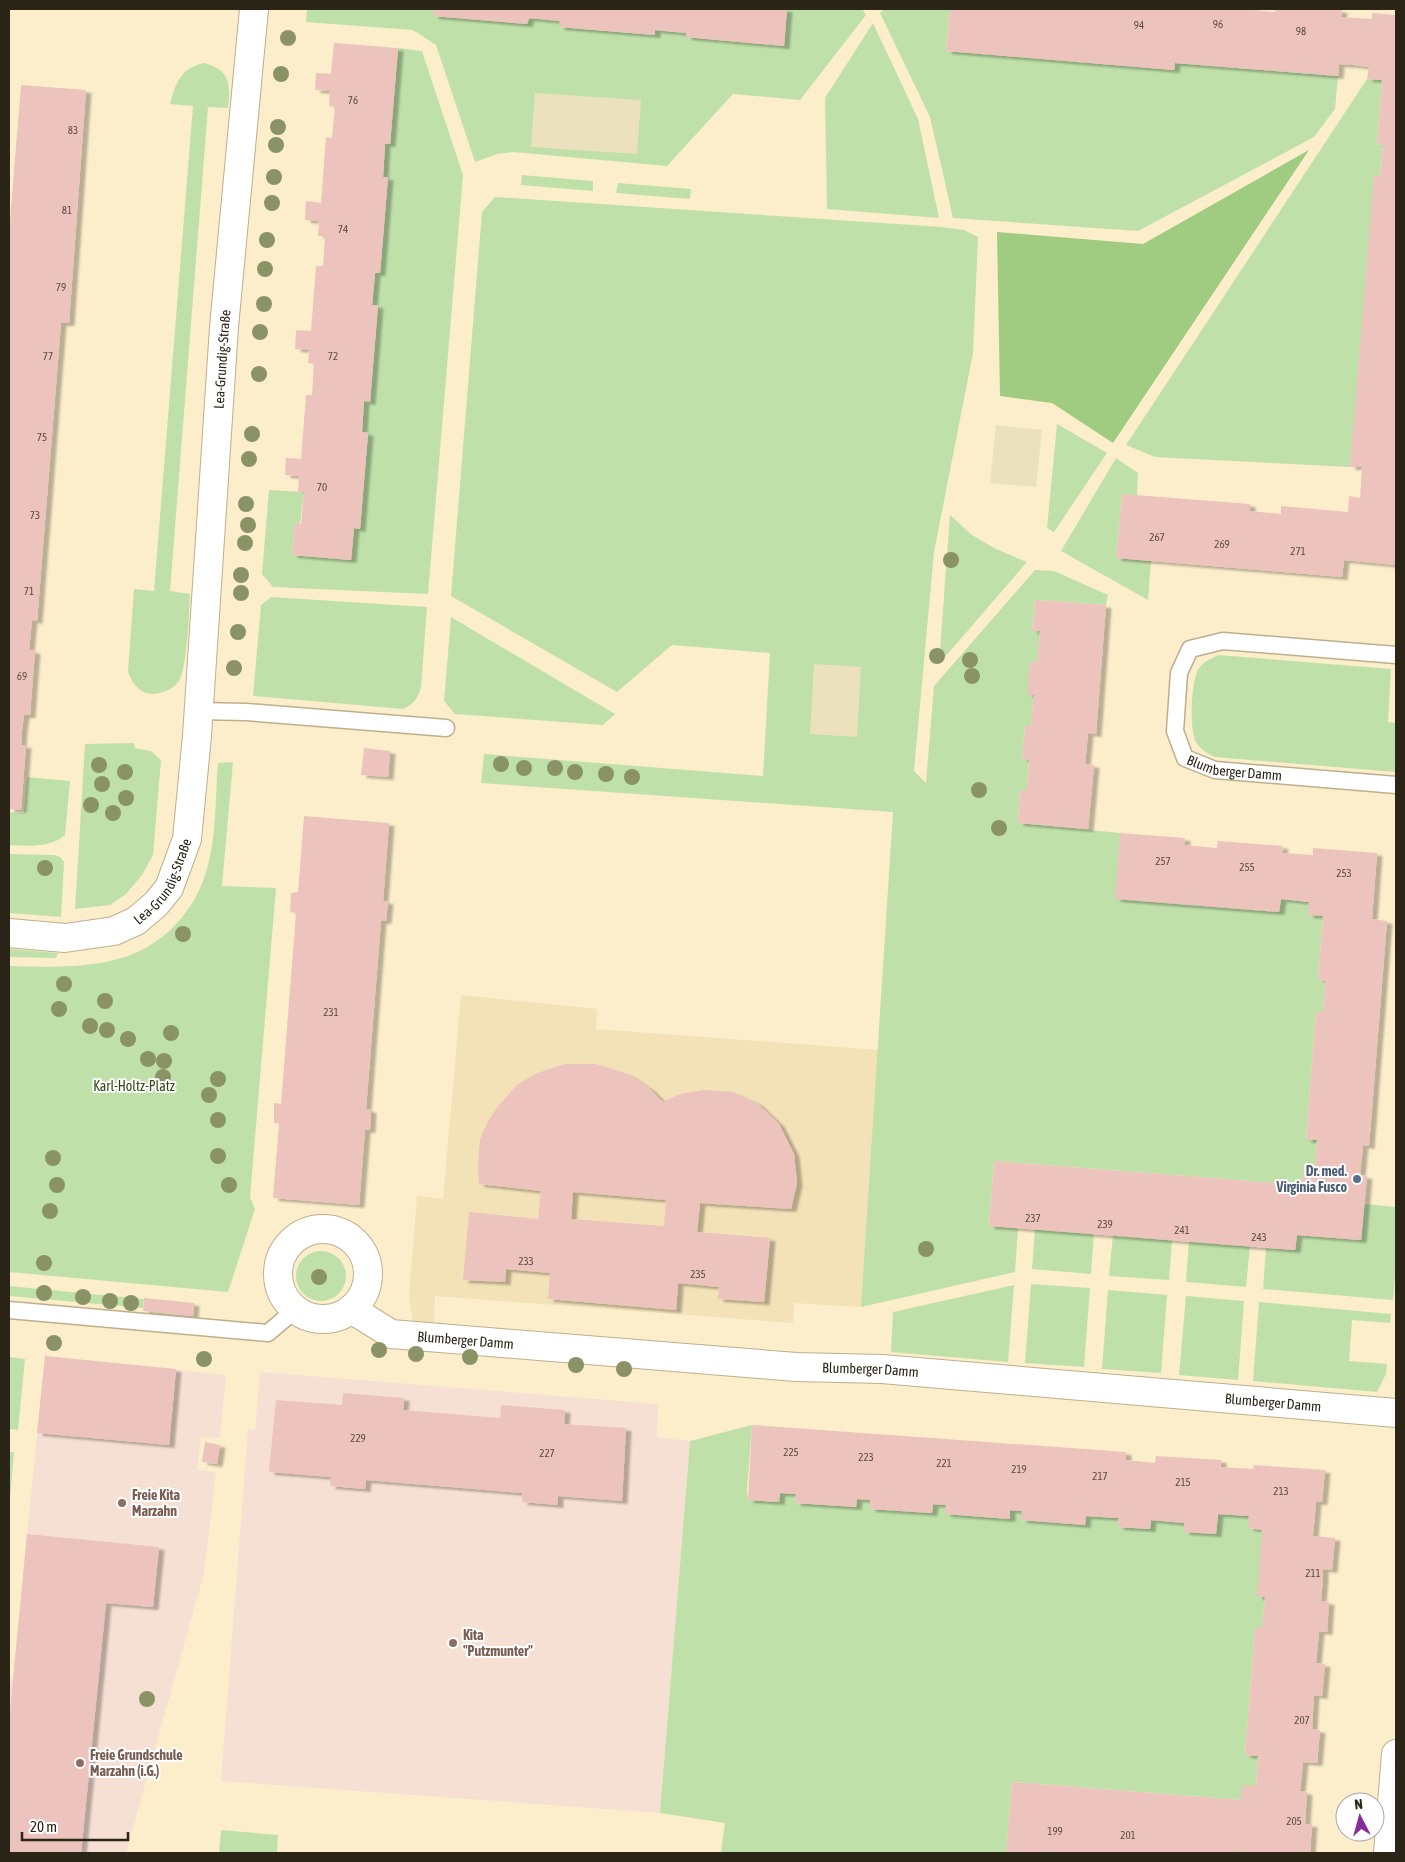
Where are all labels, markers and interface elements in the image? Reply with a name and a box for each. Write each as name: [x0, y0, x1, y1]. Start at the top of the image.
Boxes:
house number: 96: [1213, 18, 1223, 30]
house number: 94: [1134, 19, 1144, 31]
house number: 98: [1296, 25, 1306, 37]
house number: 76: [348, 94, 358, 106]
house number: 83: [68, 124, 78, 136]
house number: 81: [62, 204, 72, 216]
house number: 74: [338, 223, 348, 235]
house number: 79: [56, 281, 66, 293]
street label: Lea-Grundig-Straße: [211, 309, 234, 409]
house number: 77: [43, 350, 53, 362]
house number: 72: [328, 350, 338, 362]
house number: 75: [37, 431, 47, 443]
house number: 70: [317, 481, 327, 493]
house number: 73: [30, 509, 40, 521]
house number: 267: [1149, 531, 1165, 543]
house number: 269: [1214, 538, 1230, 550]
house number: 271: [1290, 545, 1306, 557]
house number: 71: [24, 585, 34, 597]
house number: 69: [17, 670, 27, 682]
street label: Blumberger Damm: [1185, 752, 1283, 784]
street label: Lea-Grundig-Straße: [130, 836, 194, 928]
house number: 257: [1155, 855, 1171, 867]
house number: 255: [1239, 861, 1255, 873]
house number: 253: [1336, 867, 1352, 879]
house number: 231: [323, 1006, 339, 1018]
park label: Karl-Holtz-Platz: [93, 1078, 175, 1094]
place label: Dr. med. Virginia Fusco: [1276, 1163, 1347, 1195]
marker: Dr. med. Virginia Fusco: [1351, 1173, 1363, 1185]
house number: 237: [1025, 1212, 1041, 1224]
house number: 239: [1097, 1218, 1113, 1230]
house number: 241: [1174, 1224, 1190, 1236]
house number: 243: [1251, 1231, 1267, 1243]
house number: 233: [518, 1255, 534, 1267]
house number: 235: [690, 1268, 706, 1280]
street label: Blumberger Damm: [417, 1328, 514, 1352]
street label: Blumberger Damm: [822, 1360, 919, 1380]
street label: Blumberger Damm: [1224, 1390, 1322, 1415]
house number: 229: [350, 1432, 366, 1444]
house number: 225: [783, 1446, 799, 1458]
house number: 227: [539, 1447, 555, 1459]
house number: 223: [858, 1451, 874, 1463]
house number: 221: [936, 1457, 952, 1469]
house number: 219: [1011, 1463, 1027, 1475]
house number: 217: [1092, 1470, 1108, 1482]
house number: 215: [1175, 1476, 1191, 1488]
house number: 213: [1273, 1485, 1289, 1497]
place label: Freie Kita Marzahn: [132, 1487, 180, 1519]
marker: Freie Kita Marzahn: [116, 1497, 128, 1509]
house number: 211: [1305, 1567, 1321, 1579]
place label: Kita "Putzmunter": [463, 1627, 533, 1659]
marker: Kita "Putzmunter": [447, 1637, 459, 1649]
house number: 207: [1294, 1714, 1310, 1726]
place label: Freie Grundschule Marzahn (i.G.): [90, 1747, 183, 1779]
marker: Freie Grundschule Marzahn (i.G.): [74, 1757, 86, 1769]
north arrow: [1335, 1792, 1385, 1842]
text: N: [1354, 1796, 1364, 1812]
scale bar: [22, 1810, 129, 1842]
house number: 205: [1286, 1815, 1302, 1827]
text: 20 m: [30, 1818, 57, 1835]
house number: 199: [1047, 1825, 1063, 1837]
house number: 201: [1120, 1829, 1136, 1841]

